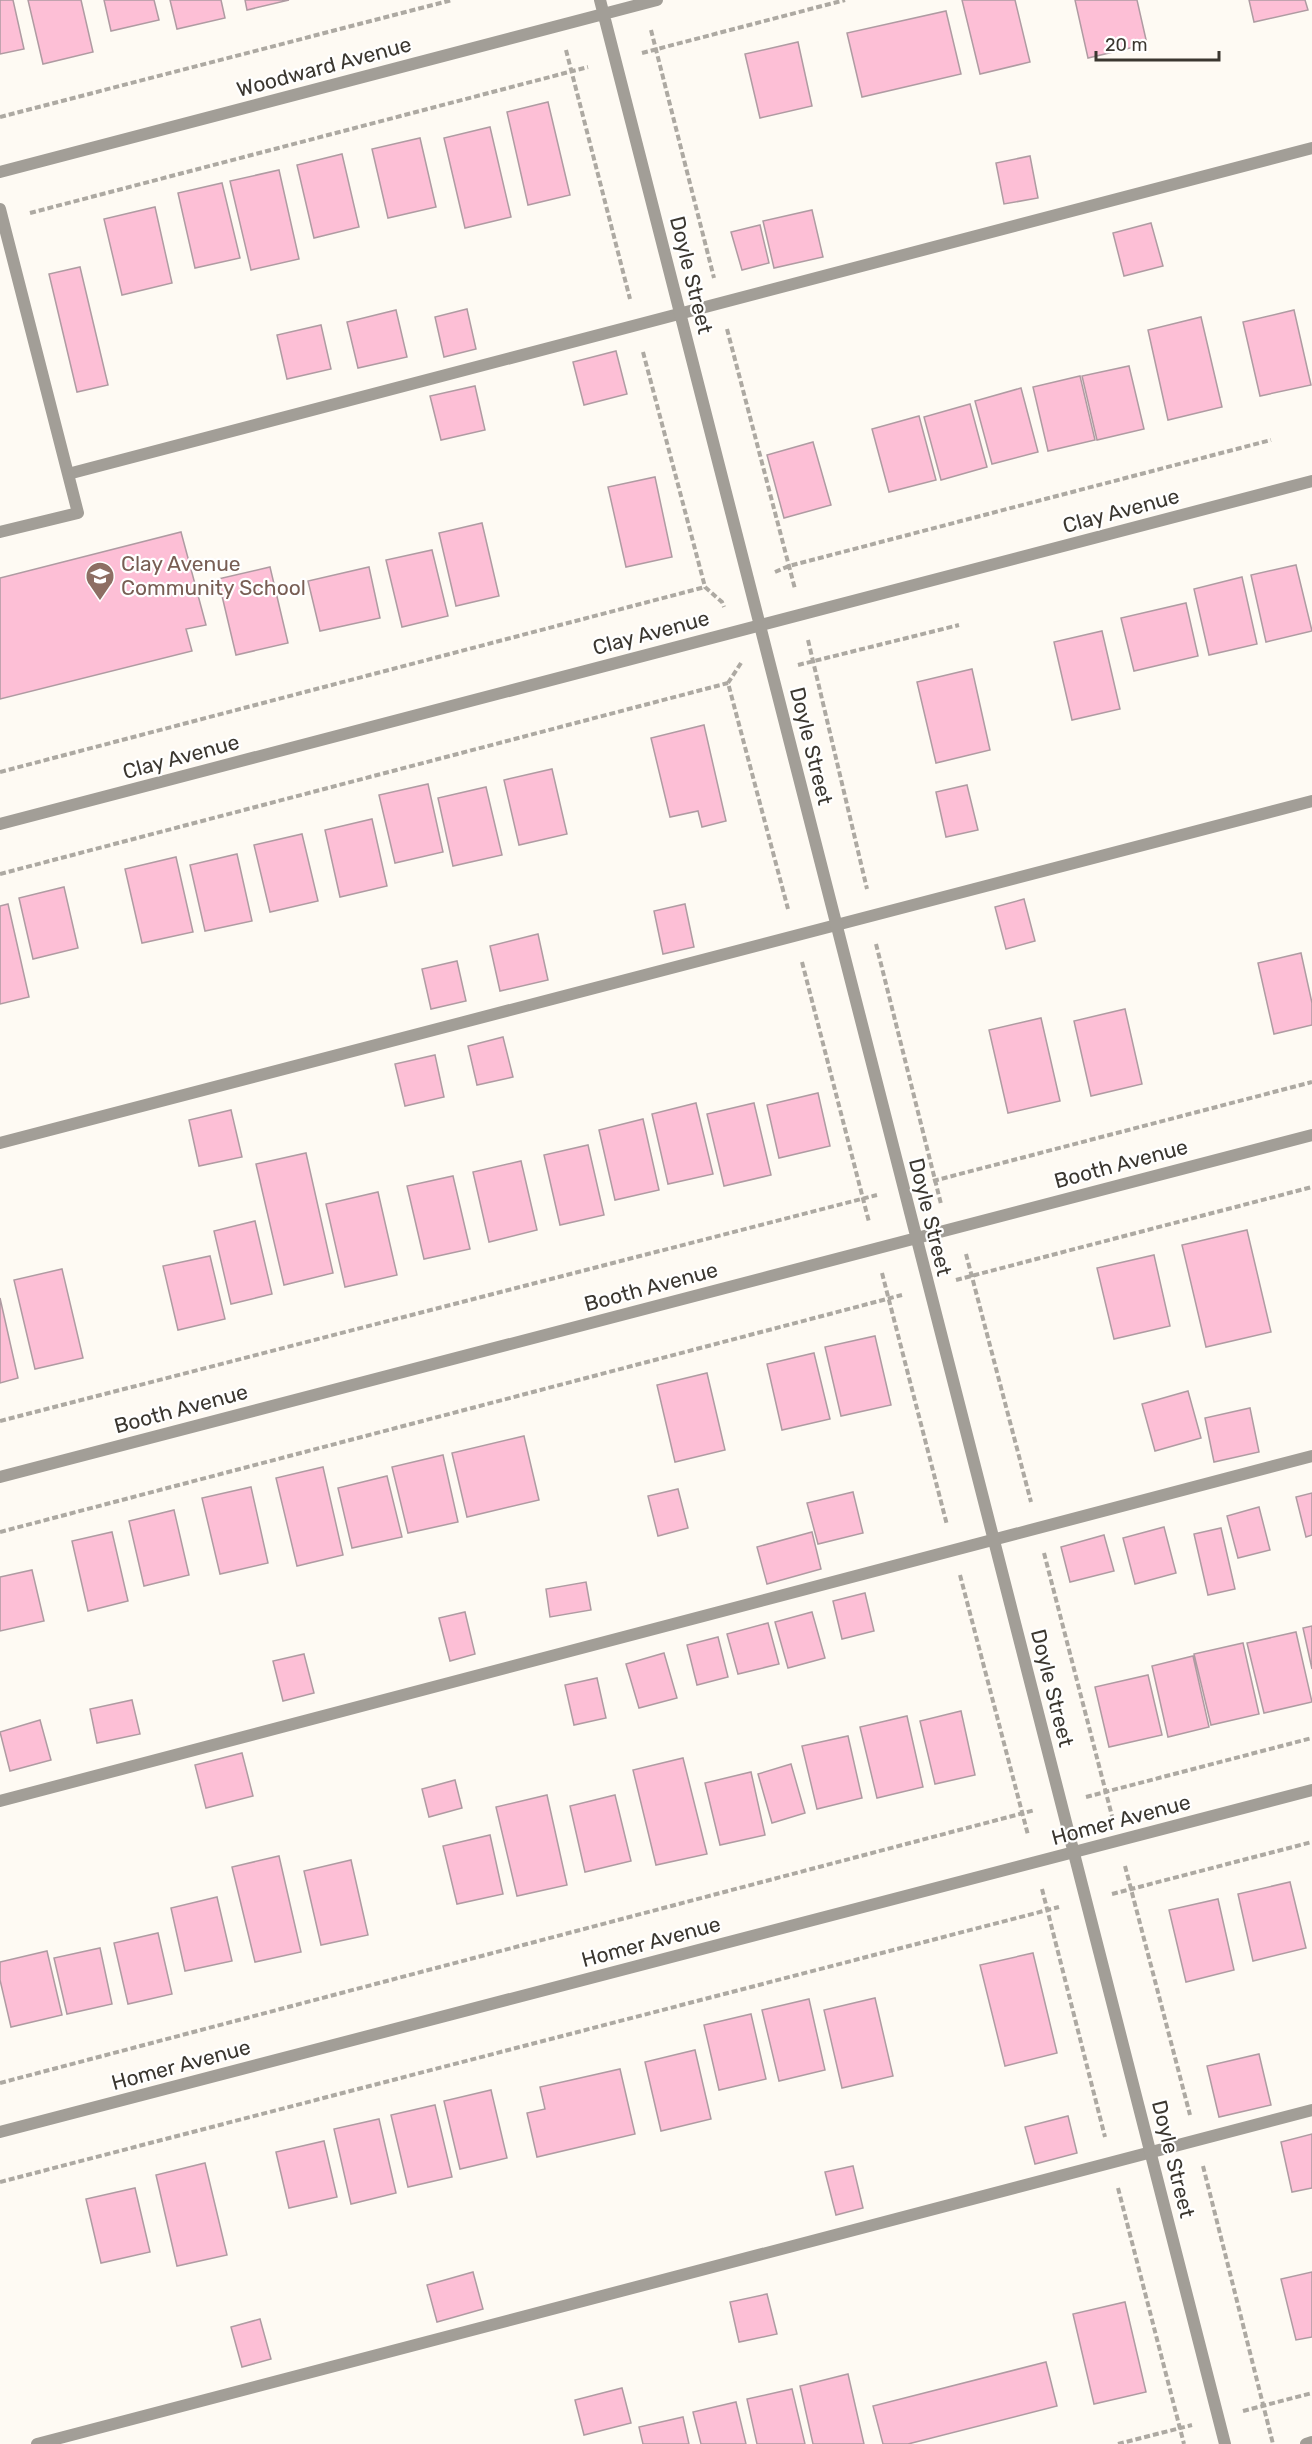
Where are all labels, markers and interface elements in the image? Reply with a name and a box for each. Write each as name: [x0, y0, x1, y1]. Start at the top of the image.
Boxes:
scale bar: [1096, 24, 1219, 62]
street label: Woodward Avenue: [234, 31, 414, 102]
text: 20 m: [1105, 34, 1147, 56]
street label: Doyle Street: [665, 213, 718, 336]
street label: Clay Avenue: [1060, 483, 1182, 538]
place label: Clay Avenue Community School: [121, 551, 306, 600]
school or university icon: Clay Avenue Community School: [84, 560, 116, 602]
street label: Clay Avenue: [590, 605, 712, 660]
street label: Doyle Street: [785, 684, 838, 807]
street label: Clay Avenue: [120, 729, 242, 784]
street label: Booth Avenue: [1051, 1134, 1190, 1193]
street label: Doyle Street: [904, 1155, 957, 1278]
street label: Booth Avenue: [581, 1257, 720, 1316]
street label: Booth Avenue: [111, 1379, 250, 1438]
street label: Doyle Street: [1026, 1626, 1079, 1749]
street label: Homer Avenue: [1049, 1789, 1193, 1850]
street label: Homer Avenue: [579, 1911, 723, 1972]
street label: Homer Avenue: [109, 2034, 253, 2095]
street label: Doyle Street: [1147, 2097, 1200, 2220]

